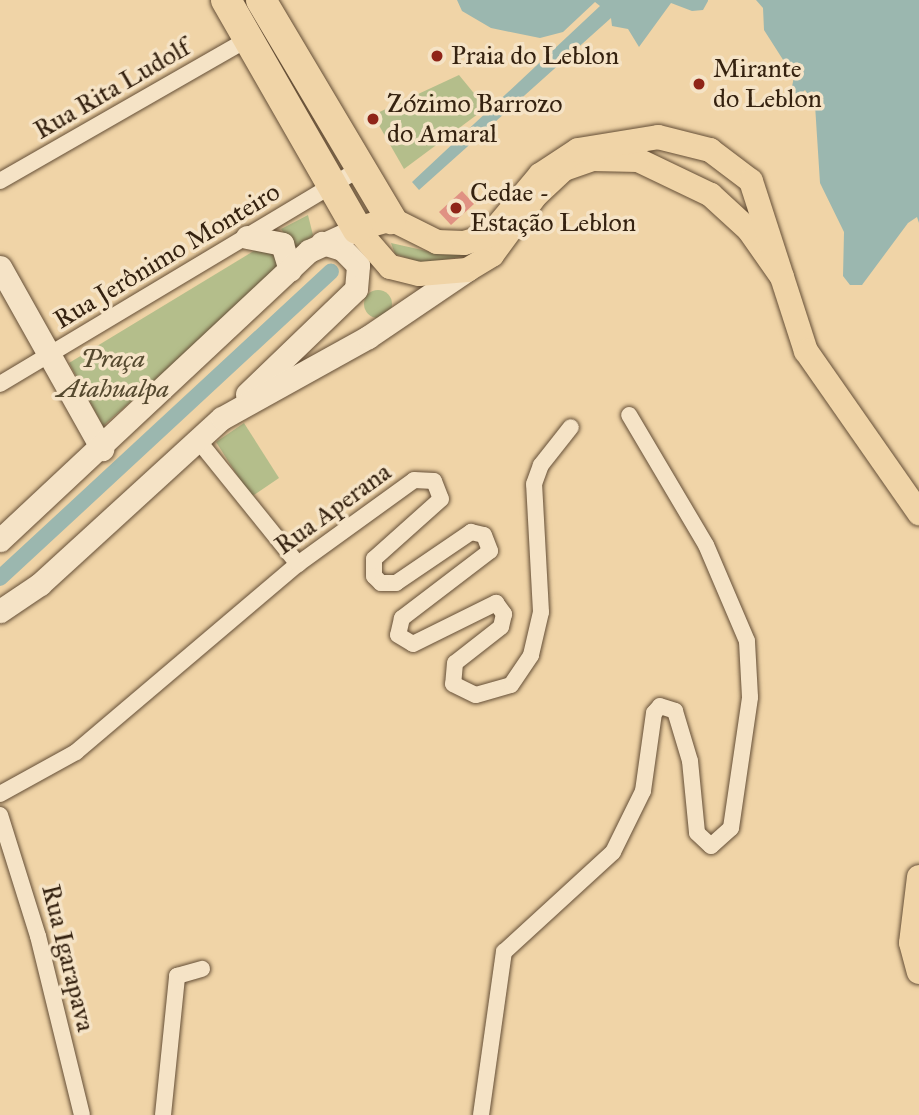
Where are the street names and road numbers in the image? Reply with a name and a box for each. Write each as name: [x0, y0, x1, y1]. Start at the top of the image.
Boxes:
street label: Rua Rita Ludolf: [29, 32, 195, 146]
street label: Rua Jerônimo Monteiro: [48, 176, 286, 336]
street label: Rua Aperana: [269, 457, 397, 561]
street label: Rua Igarapava: [35, 881, 101, 1035]

